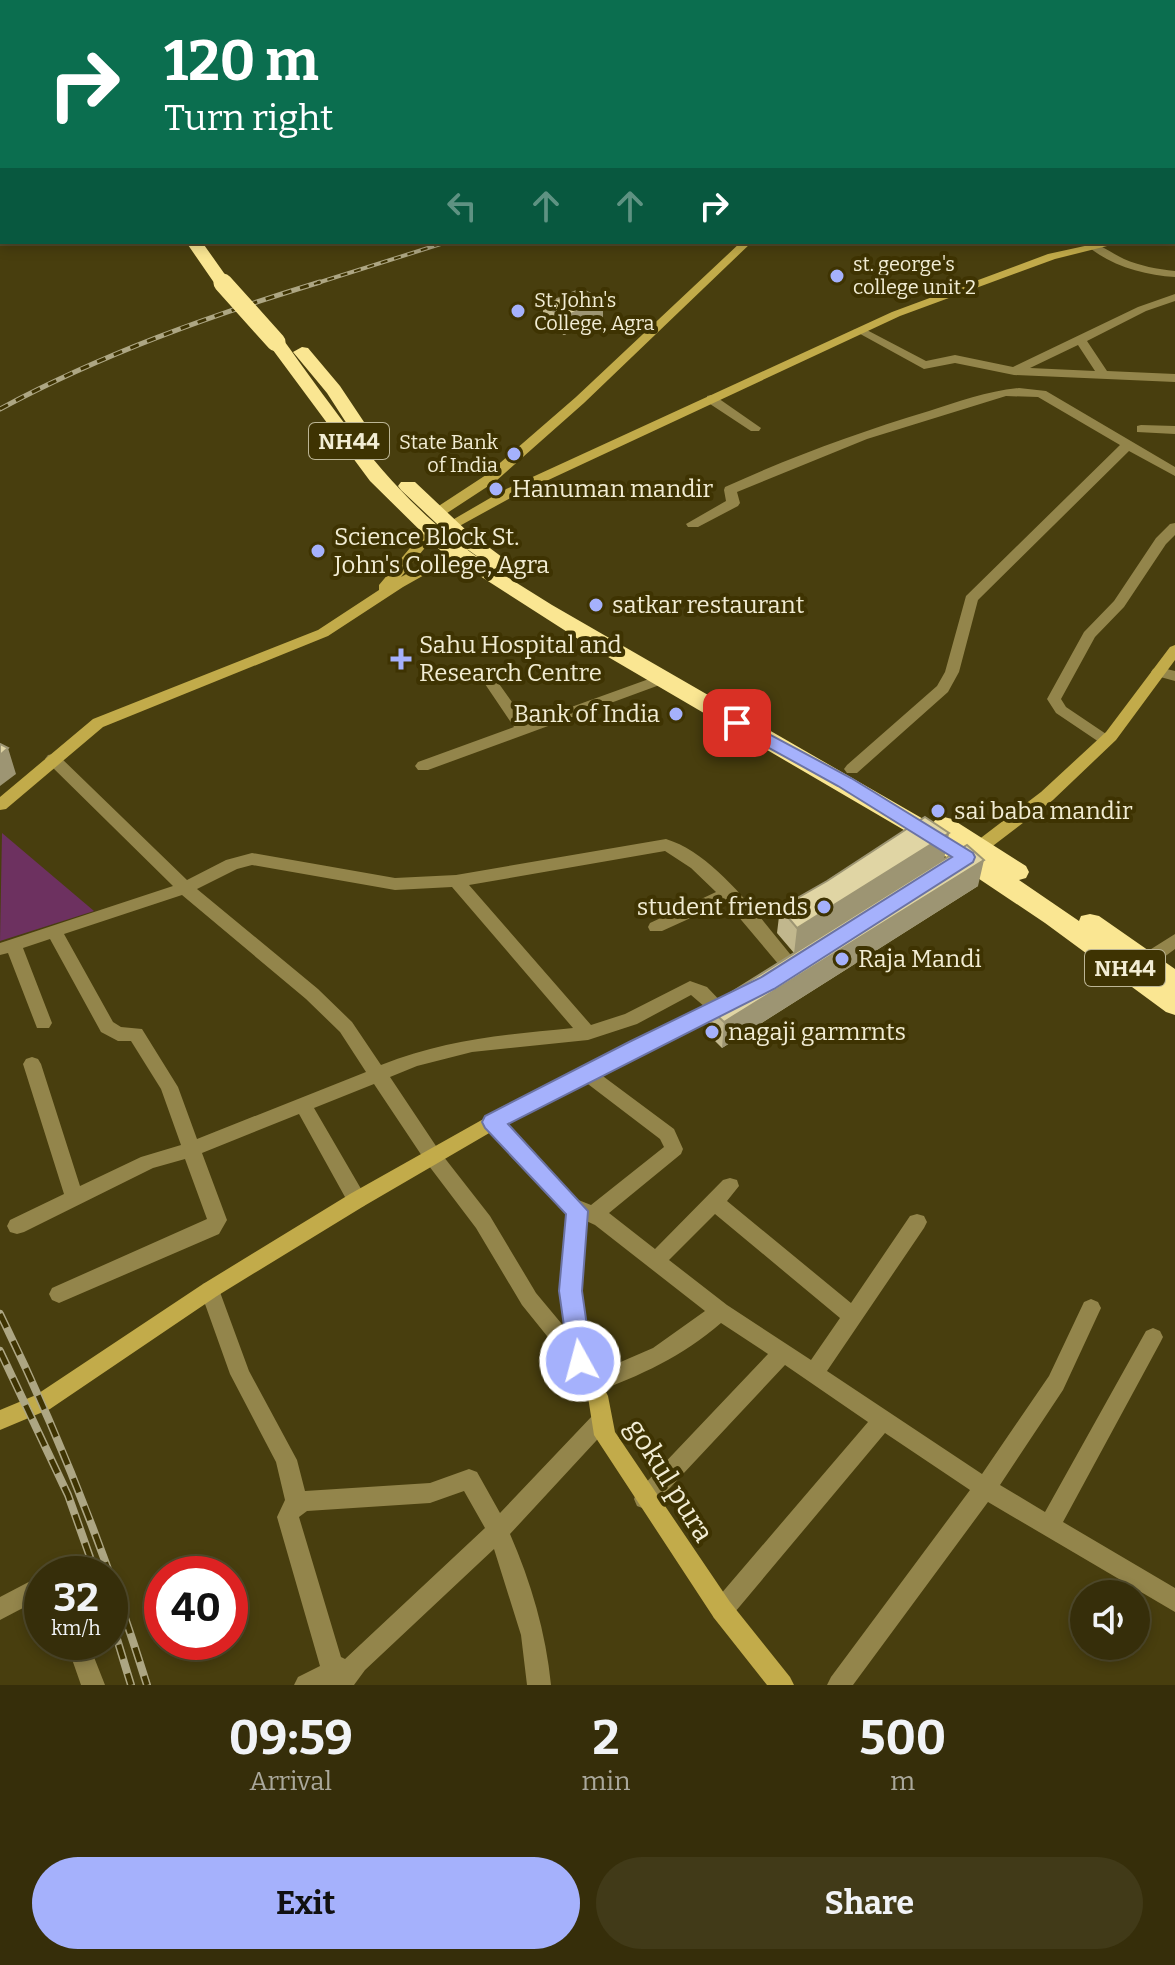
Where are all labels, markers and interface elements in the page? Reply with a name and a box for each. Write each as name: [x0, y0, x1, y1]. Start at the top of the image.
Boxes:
text: 120 m: [164, 28, 319, 95]
icon: right: [32, 32, 136, 136]
text: Turn right: [164, 96, 333, 140]
icon: left: [440, 184, 484, 228]
icon: ahead: [524, 184, 568, 228]
icon: ahead: [608, 184, 652, 228]
icon: right: [692, 184, 736, 228]
place label: st. george's college unit 2: [853, 252, 976, 299]
marker: st. george's college unit 2: [828, 267, 846, 285]
place label: St. John's College, Agra: [534, 288, 654, 335]
marker: St. John's College, Agra: [509, 302, 527, 320]
road number: NH44: [309, 423, 389, 459]
place label: State Bank of India: [399, 430, 499, 477]
marker: State Bank of India: [505, 445, 523, 463]
place label: Hanuman mandir: [512, 475, 714, 503]
marker: Hanuman mandir: [487, 480, 505, 498]
place label: Science Block St. John's College, Agra: [333, 523, 549, 579]
marker: Science Block St. John's College, Agra: [309, 542, 327, 560]
place label: satkar restaurant: [612, 591, 805, 619]
marker: satkar restaurant: [587, 596, 605, 614]
place label: Sahu Hospital and Research Centre: [419, 631, 622, 687]
marker: Sahu Hospital and Research Centre: [390, 648, 412, 670]
pin: [703, 689, 771, 757]
place label: Bank of India: [514, 700, 660, 728]
icon: arrive: [715, 701, 759, 745]
marker: Bank of India: [667, 705, 685, 723]
place label: sai baba mandir: [954, 797, 1133, 825]
marker: sai baba mandir: [929, 802, 947, 820]
place label: student friends: [637, 893, 808, 921]
marker: student friends: [815, 898, 833, 916]
place label: Raja Mandi: [858, 945, 982, 973]
marker: Raja Mandi: [833, 950, 851, 968]
road number: NH44: [1085, 950, 1165, 986]
place label: nagaji garmrnts: [728, 1018, 906, 1046]
marker: nagaji garmrnts: [703, 1023, 721, 1041]
position arrow: [538, 1319, 622, 1403]
street label: gokul pura: [619, 1413, 720, 1548]
speed limit sign: 40: [144, 1556, 248, 1660]
text: 32: [53, 1574, 99, 1622]
map controls: [1070, 1580, 1150, 1660]
button: sound: [1070, 1580, 1150, 1660]
text: km/h: [51, 1616, 101, 1640]
text: 09:59: [229, 1709, 353, 1767]
text: 2: [592, 1709, 619, 1767]
text: 500: [859, 1709, 946, 1767]
text: Arrival: [250, 1766, 332, 1797]
text: min: [581, 1766, 630, 1797]
text: m: [890, 1766, 915, 1797]
button: Exit: [32, 1857, 580, 1949]
button: Share: [596, 1857, 1143, 1949]

